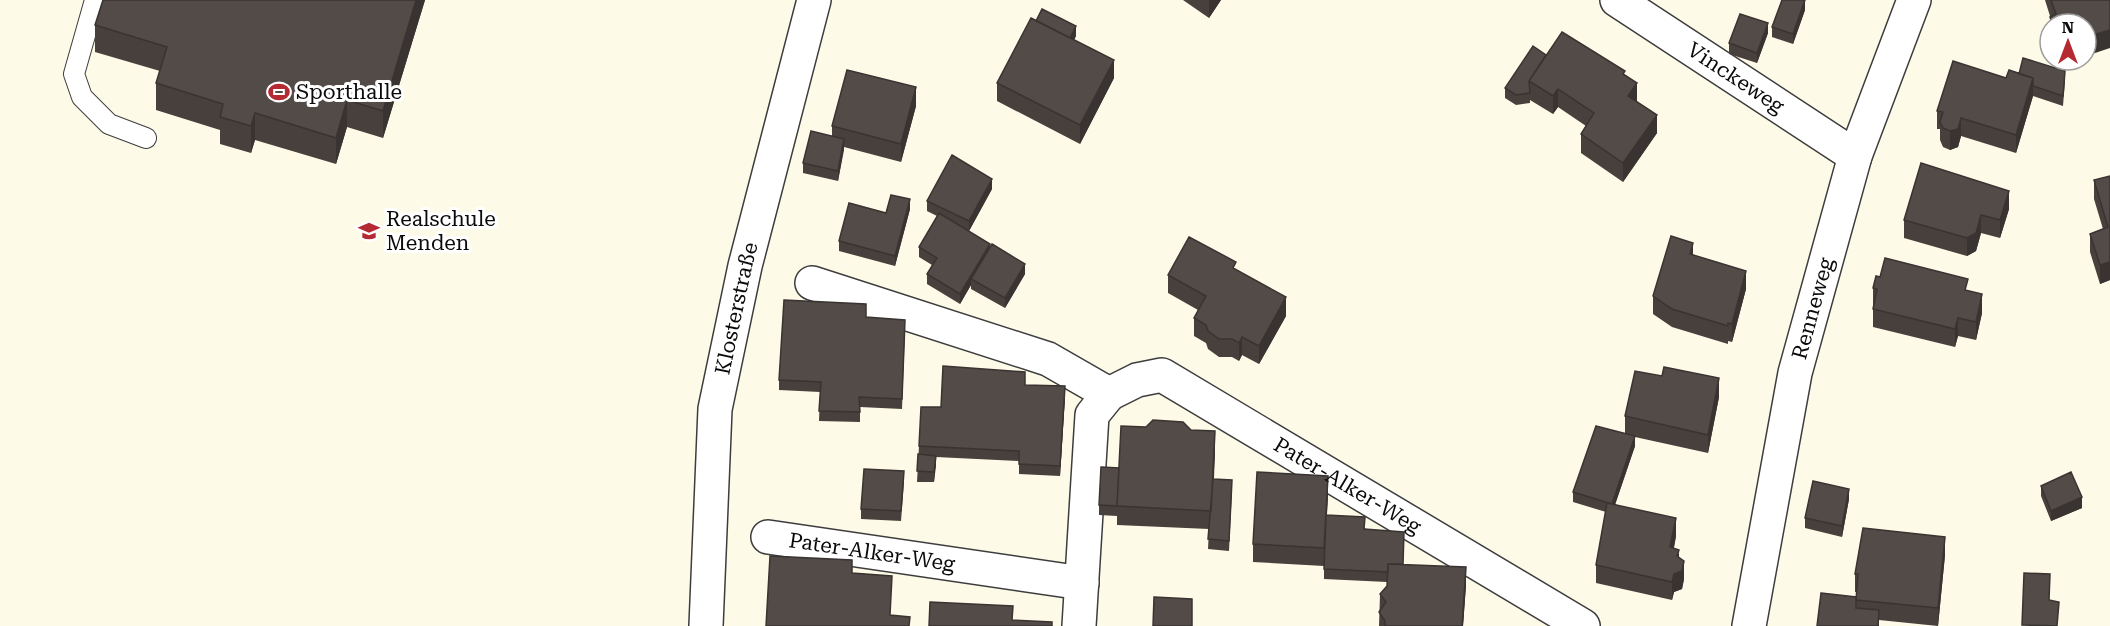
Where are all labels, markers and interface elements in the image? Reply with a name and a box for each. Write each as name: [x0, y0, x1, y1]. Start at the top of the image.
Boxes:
north arrow: [2038, 12, 2098, 72]
text: N: [2062, 18, 2074, 37]
street label: Vinckeweg: [1683, 37, 1789, 118]
sports icon: Sporthalle: [267, 80, 291, 104]
place label: Sporthalle: [296, 80, 402, 104]
place label: Realschule Menden: [386, 207, 496, 255]
school or university icon: Realschule Menden: [357, 219, 381, 243]
street label: Klosterstraße: [711, 240, 763, 377]
street label: Renneweg: [1787, 255, 1838, 362]
street label: Pater-Alker-Weg: [1269, 432, 1426, 539]
street label: Pater-Alker-Weg: [787, 528, 957, 576]

